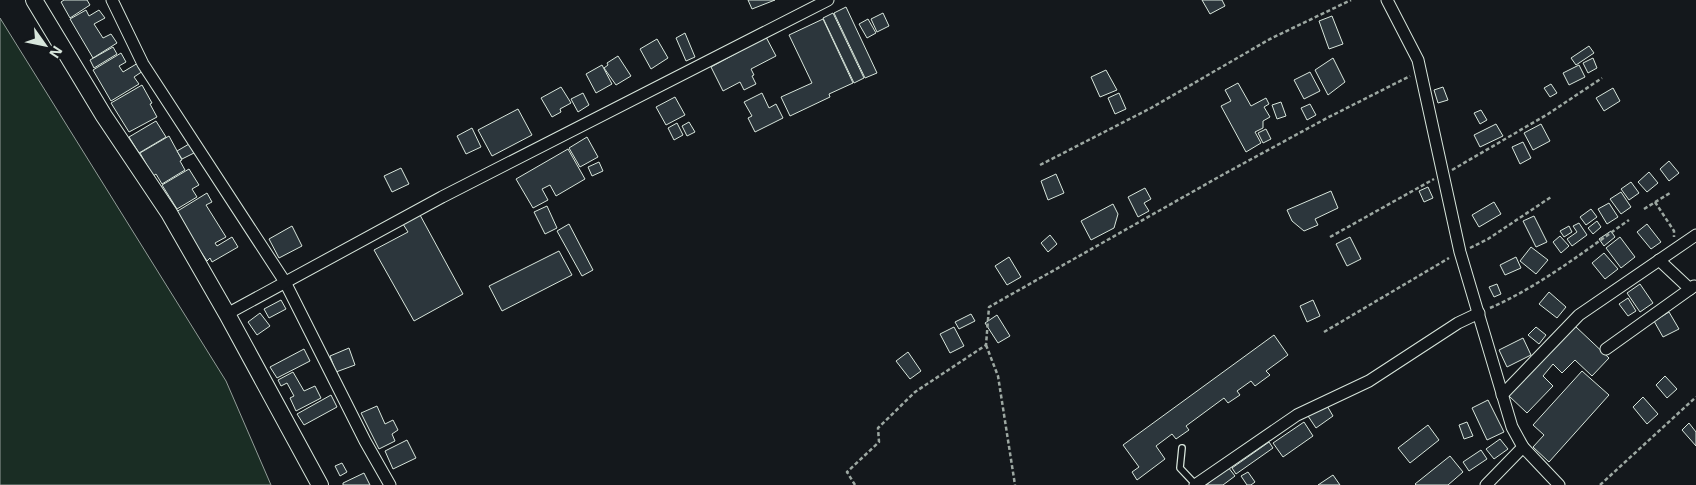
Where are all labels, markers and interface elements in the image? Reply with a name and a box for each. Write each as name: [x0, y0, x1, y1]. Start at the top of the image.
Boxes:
north arrow: [20, 20, 70, 70]
text: N: [45, 42, 67, 62]

